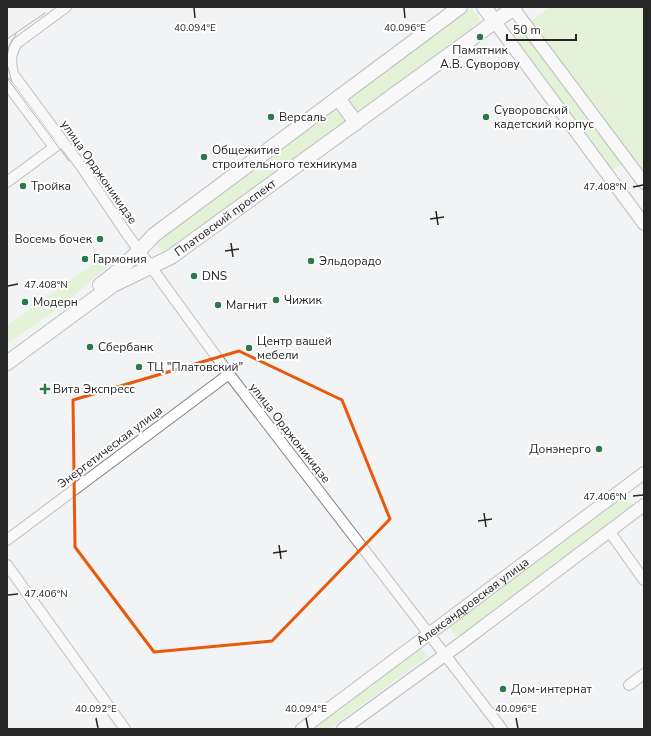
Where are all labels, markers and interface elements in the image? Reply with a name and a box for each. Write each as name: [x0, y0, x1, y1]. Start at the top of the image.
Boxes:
scale bar: [507, 16, 576, 42]
text: 40.094°E: [174, 21, 216, 35]
text: 40.096°E: [384, 21, 426, 35]
text: 50 m: [513, 22, 541, 38]
marker: Памятник А.В. Суворову: [475, 32, 485, 42]
place label: Памятник А.В. Суворову: [440, 42, 521, 72]
place label: Суворовский кадетский корпус: [494, 102, 594, 132]
place label: Версаль: [279, 109, 326, 125]
marker: Версаль: [266, 112, 276, 122]
marker: Суворовский кадетский корпус: [481, 112, 491, 122]
street label: улица Орджоникидзе: [57, 117, 141, 227]
place label: Общежитие строительного техникума: [212, 142, 357, 172]
marker: Общежитие строительного техникума: [199, 152, 209, 162]
street label: Платовский проспект: [171, 175, 280, 260]
place label: Тройка: [31, 178, 71, 194]
text: 47.408°N: [583, 180, 627, 194]
marker: Тройка: [18, 181, 28, 191]
place label: Восемь бочек: [14, 231, 93, 247]
marker: Восемь бочек: [95, 234, 105, 244]
place label: Гармония: [93, 251, 147, 267]
place label: Эльдорадо: [319, 253, 382, 269]
marker: Гармония: [80, 254, 90, 264]
marker: Эльдорадо: [306, 256, 316, 266]
place label: DNS: [202, 268, 227, 284]
marker: DNS: [189, 271, 199, 281]
text: 47.408°N: [24, 278, 68, 292]
place label: Чижик: [284, 292, 323, 308]
place label: Модерн: [33, 294, 78, 310]
marker: Чижик: [271, 295, 281, 305]
marker: Модерн: [20, 297, 30, 307]
place label: Магнит: [226, 297, 268, 313]
marker: Магнит: [213, 300, 223, 310]
place label: Центр вашей мебели: [257, 333, 332, 363]
place label: Сбербанк: [98, 339, 154, 355]
marker: Сбербанк: [85, 342, 95, 352]
marker: Центр вашей мебели: [244, 343, 254, 353]
place label: ТЦ "Платовский": [147, 359, 243, 375]
marker: ТЦ "Платовский": [134, 362, 144, 372]
street label: улица Орджоникидзе: [246, 380, 334, 486]
place label: Вита Экспресс: [53, 381, 135, 397]
marker: Вита Экспресс: [40, 384, 50, 394]
street label: Энергетическая улица: [54, 402, 166, 492]
place label: Донэнерго: [529, 441, 591, 457]
marker: Донэнерго: [594, 444, 604, 454]
text: 47.406°N: [583, 490, 627, 504]
street label: Александровская улица: [413, 554, 532, 649]
text: 47.406°N: [24, 587, 68, 601]
place label: Дом-интернат: [511, 681, 593, 697]
marker: Дом-интернат: [498, 684, 508, 694]
text: 40.092°E: [75, 702, 117, 716]
text: 40.094°E: [285, 702, 327, 716]
text: 40.096°E: [495, 702, 537, 716]

